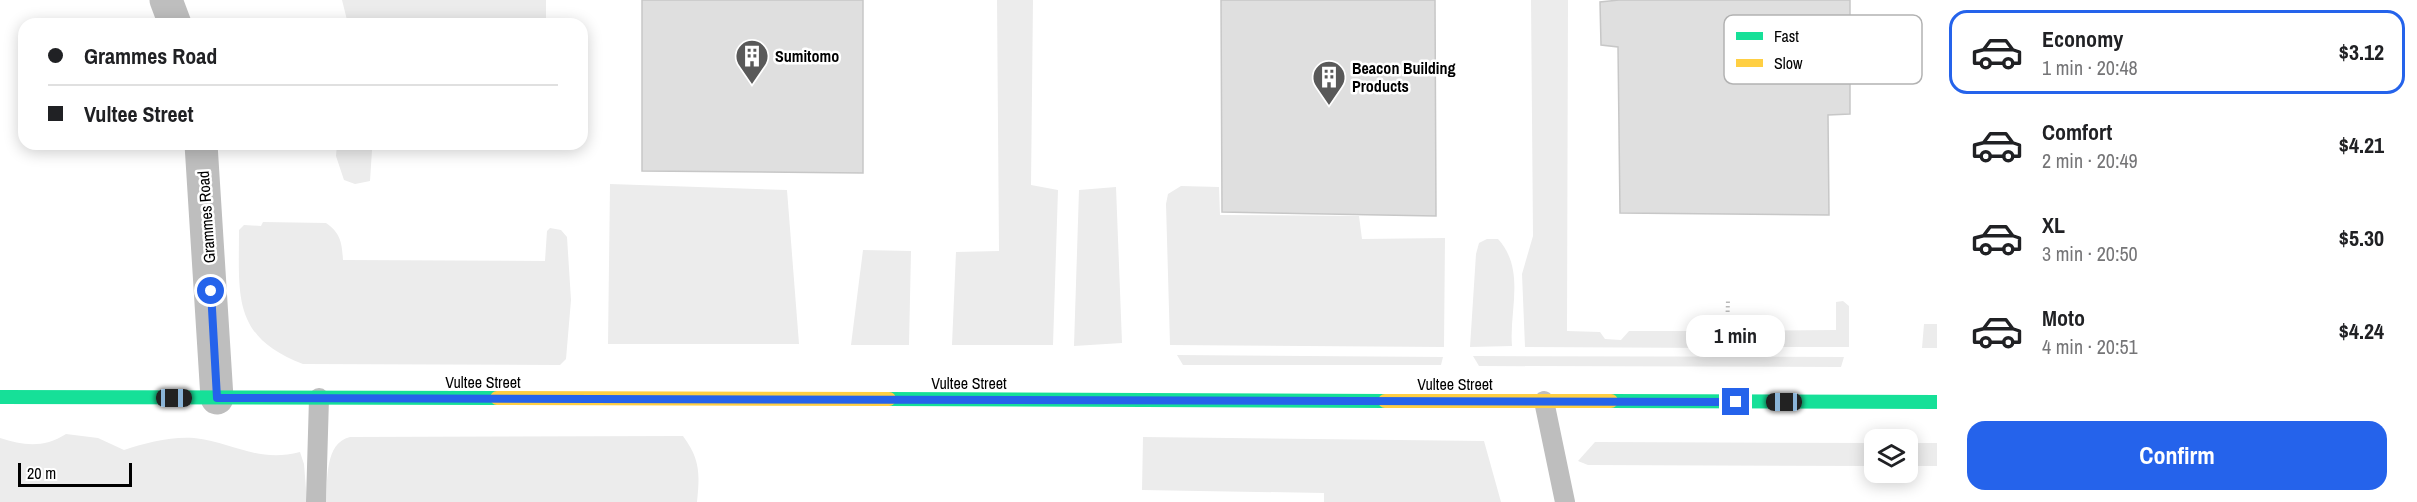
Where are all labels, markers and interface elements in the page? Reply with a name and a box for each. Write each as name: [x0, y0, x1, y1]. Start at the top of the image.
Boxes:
legend: [1724, 15, 1922, 84]
text: Economy: [2042, 24, 2123, 54]
text: Fast: [1774, 25, 1799, 47]
icon: car: [1970, 25, 2024, 79]
text: $3.12: [2339, 37, 2384, 67]
building icon: Sumitomo: [734, 38, 770, 85]
text: Grammes Road: [84, 41, 217, 71]
place label: Sumitomo: [775, 45, 839, 67]
text: Slow: [1774, 52, 1803, 74]
text: 1 min · 20:48: [2042, 54, 2138, 81]
place label: Beacon Building Products: [1352, 57, 1456, 97]
building icon: Beacon Building Products: [1311, 59, 1347, 106]
text: Vultee Street: [84, 99, 194, 129]
text: Comfort: [2042, 117, 2112, 147]
icon: car: [1970, 118, 2024, 172]
text: $4.21: [2339, 130, 2384, 160]
text: 2 min · 20:49: [2042, 147, 2138, 174]
street label: Grammes Road: [192, 170, 220, 264]
text: XL: [2042, 210, 2065, 240]
icon: car: [1970, 211, 2024, 265]
text: $5.30: [2339, 223, 2384, 253]
text: 3 min · 20:50: [2042, 240, 2138, 267]
route start: [197, 277, 224, 304]
text: Moto: [2042, 303, 2085, 333]
icon: car: [1970, 304, 2024, 358]
callout: 1 min: [1686, 315, 1786, 357]
text: $4.24: [2339, 316, 2384, 346]
text: 1 min: [1714, 322, 1757, 349]
text: 4 min · 20:51: [2042, 333, 2138, 360]
street label: Vultee Street: [445, 371, 521, 393]
street label: Vultee Street: [931, 372, 1007, 394]
street label: Vultee Street: [1417, 373, 1493, 395]
route end: [1722, 388, 1749, 415]
car: [156, 389, 192, 407]
car: [1766, 393, 1802, 411]
button: Confirm: [1967, 421, 2387, 490]
map controls: [1864, 429, 1918, 483]
button: layers: [1864, 429, 1918, 483]
scale bar: [18, 460, 132, 488]
text: 20 m: [27, 462, 56, 484]

